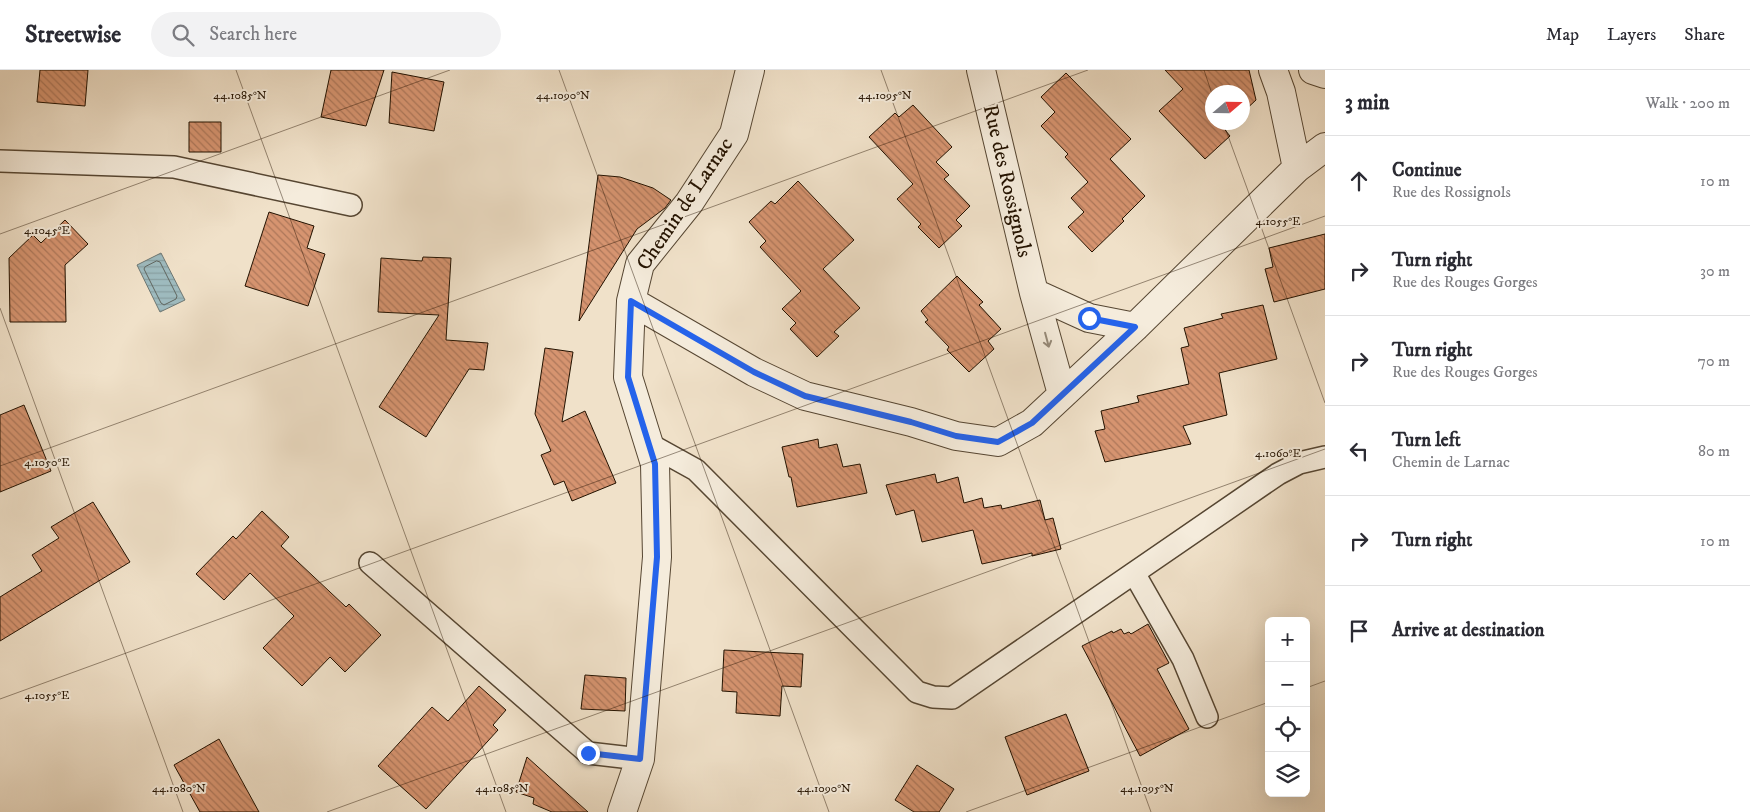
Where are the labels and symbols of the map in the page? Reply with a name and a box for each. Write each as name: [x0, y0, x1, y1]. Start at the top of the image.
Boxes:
north arrow: [1205, 85, 1250, 130]
text: 44.1085°N: [213, 88, 267, 103]
text: 44.1090°N: [536, 88, 590, 103]
text: 44.1095°N: [858, 88, 912, 103]
street label: Rue des Rossignols: [977, 102, 1037, 260]
street label: Chemin de Larnac: [631, 133, 739, 275]
text: 4.1055°E: [1255, 214, 1301, 229]
text: 4.1045°E: [24, 223, 70, 238]
route start: [1078, 307, 1101, 330]
one-way arrow: [1043, 332, 1052, 348]
text: 4.1060°E: [1255, 446, 1301, 461]
text: 4.1050°E: [24, 455, 70, 470]
text: 4.1055°E: [24, 688, 70, 703]
route end: [577, 742, 600, 765]
text: 44.1080°N: [152, 781, 206, 796]
text: 44.1085°N: [475, 781, 529, 796]
text: 44.1090°N: [797, 781, 851, 796]
text: 44.1095°N: [1120, 781, 1174, 796]

